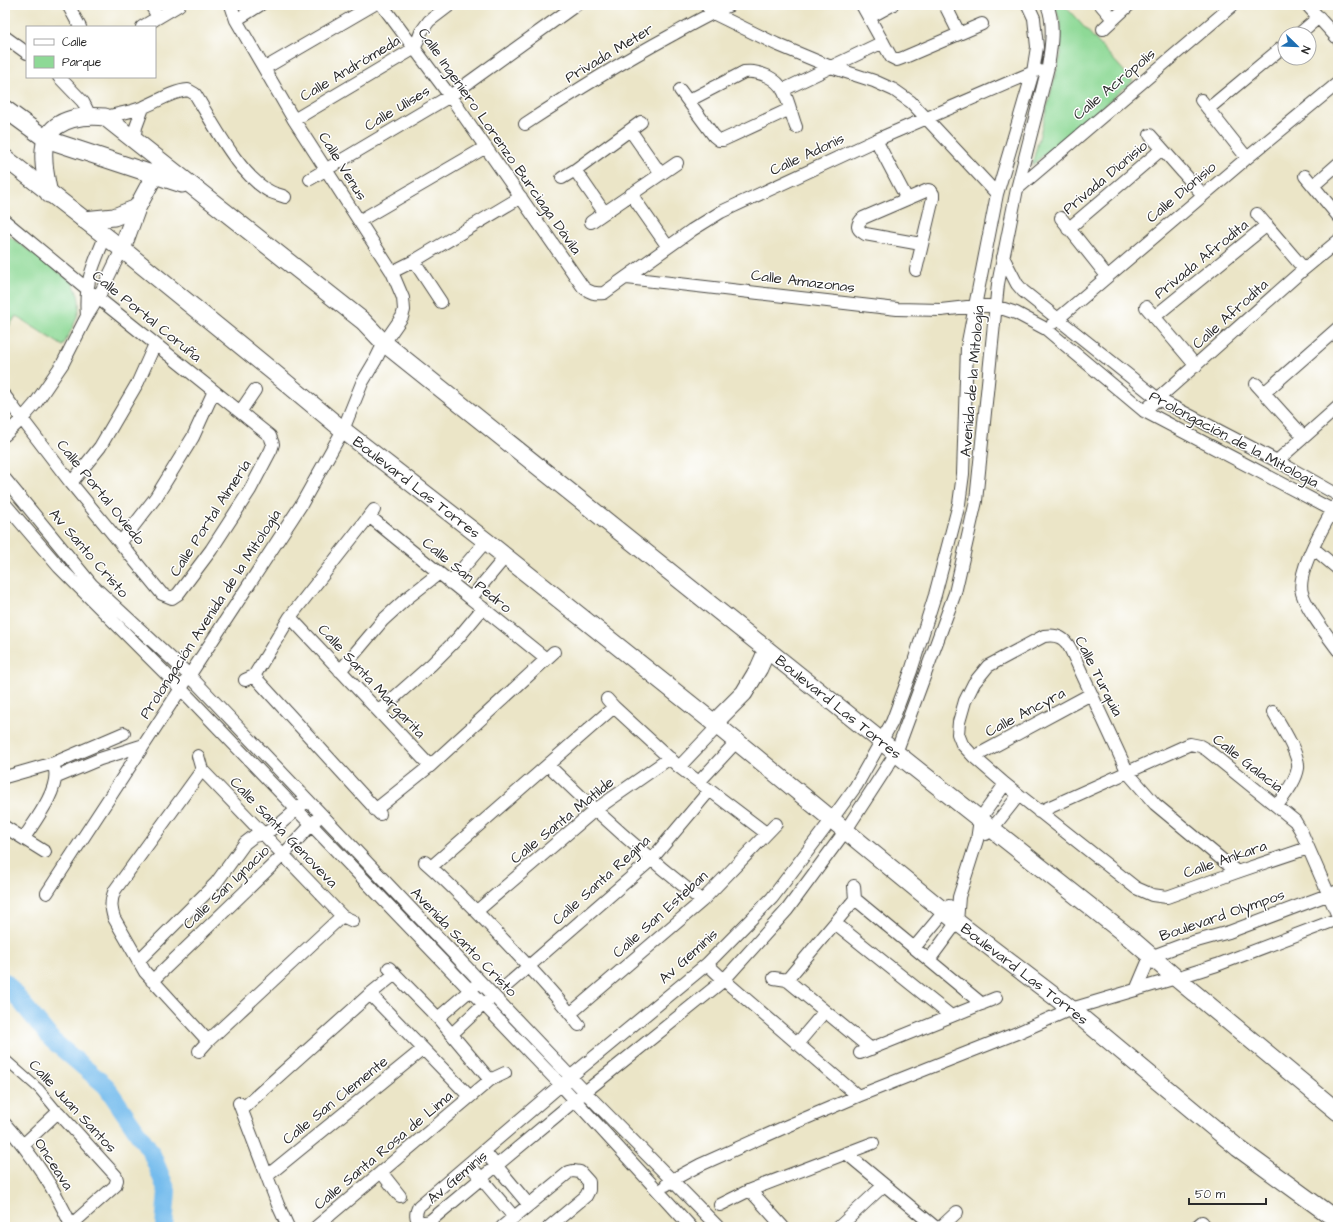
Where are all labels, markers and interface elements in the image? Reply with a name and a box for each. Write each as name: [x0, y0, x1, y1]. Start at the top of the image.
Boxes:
street label: Privada Meter: [561, 19, 657, 88]
street label: Calle Ingeniero Lorenzo Burciaga Dávila: [412, 24, 587, 260]
legend: [26, 26, 156, 78]
north arrow: [1277, 26, 1317, 66]
street label: Calle Andrómeda: [296, 30, 405, 107]
text: Calle: [62, 34, 87, 51]
street label: Calle Acrópolis: [1069, 43, 1160, 125]
text: N: [1297, 44, 1314, 56]
text: Parque: [62, 54, 102, 71]
street label: Calle Ulises: [360, 80, 434, 136]
street label: Calle Venus: [313, 128, 372, 205]
street label: Calle Adonis: [766, 128, 848, 181]
street label: Privada Dionisio: [1058, 135, 1153, 219]
street label: Calle Dionisio: [1142, 156, 1221, 228]
street label: Privada Afrodita: [1150, 215, 1253, 304]
street label: Calle Amazonas: [750, 265, 857, 298]
street label: Calle Portal Coruña: [87, 266, 206, 367]
street label: Calle Afrodita: [1188, 274, 1273, 354]
street label: Avenida de la Mitología: [955, 304, 991, 458]
street label: Prolongación de la Mitología: [1145, 386, 1322, 494]
street label: Boulevard Las Torres: [348, 431, 485, 544]
street label: Calle Portal Oviedo: [52, 435, 150, 550]
street label: Calle Portal Almería: [165, 455, 256, 581]
street label: Av Santo Cristo: [44, 504, 134, 603]
street label: Prolongación Avenida de la Mitología: [135, 505, 287, 724]
street label: Calle San Pedro: [417, 533, 516, 618]
street label: Calle Santa Margarita: [312, 620, 431, 744]
street label: Calle Turquia: [1069, 632, 1128, 720]
street label: Boulevard Las Torres: [771, 650, 906, 765]
street label: Calle Ancyra: [982, 682, 1070, 743]
street label: Calle Galacia: [1208, 729, 1288, 798]
street label: Calle Santa Genoveva: [225, 772, 343, 893]
street label: Calle Santa Matilde: [506, 772, 619, 869]
street label: Calle Santa Regina: [548, 830, 656, 931]
street label: Calle Ankara: [1181, 835, 1270, 884]
street label: Calle San Ignacio: [178, 840, 275, 935]
street label: Calle San Esteban: [608, 865, 713, 963]
street label: Avenida Santo Cristo: [406, 883, 522, 1002]
street label: Boulevard Olympos: [1157, 884, 1288, 948]
street label: Boulevard Las Torres: [956, 918, 1093, 1031]
street label: Av Geminis: [654, 924, 723, 989]
street label: Calle San Clemente: [278, 1051, 393, 1150]
street label: Calle Juan Santos: [24, 1055, 122, 1158]
street label: Calle Santa Rosa de Lima: [309, 1086, 458, 1215]
street label: Onceava: [29, 1134, 78, 1195]
street label: Av Geminis: [423, 1146, 492, 1209]
scale bar: [1189, 1180, 1266, 1206]
text: 50 m: [1195, 1186, 1226, 1203]

